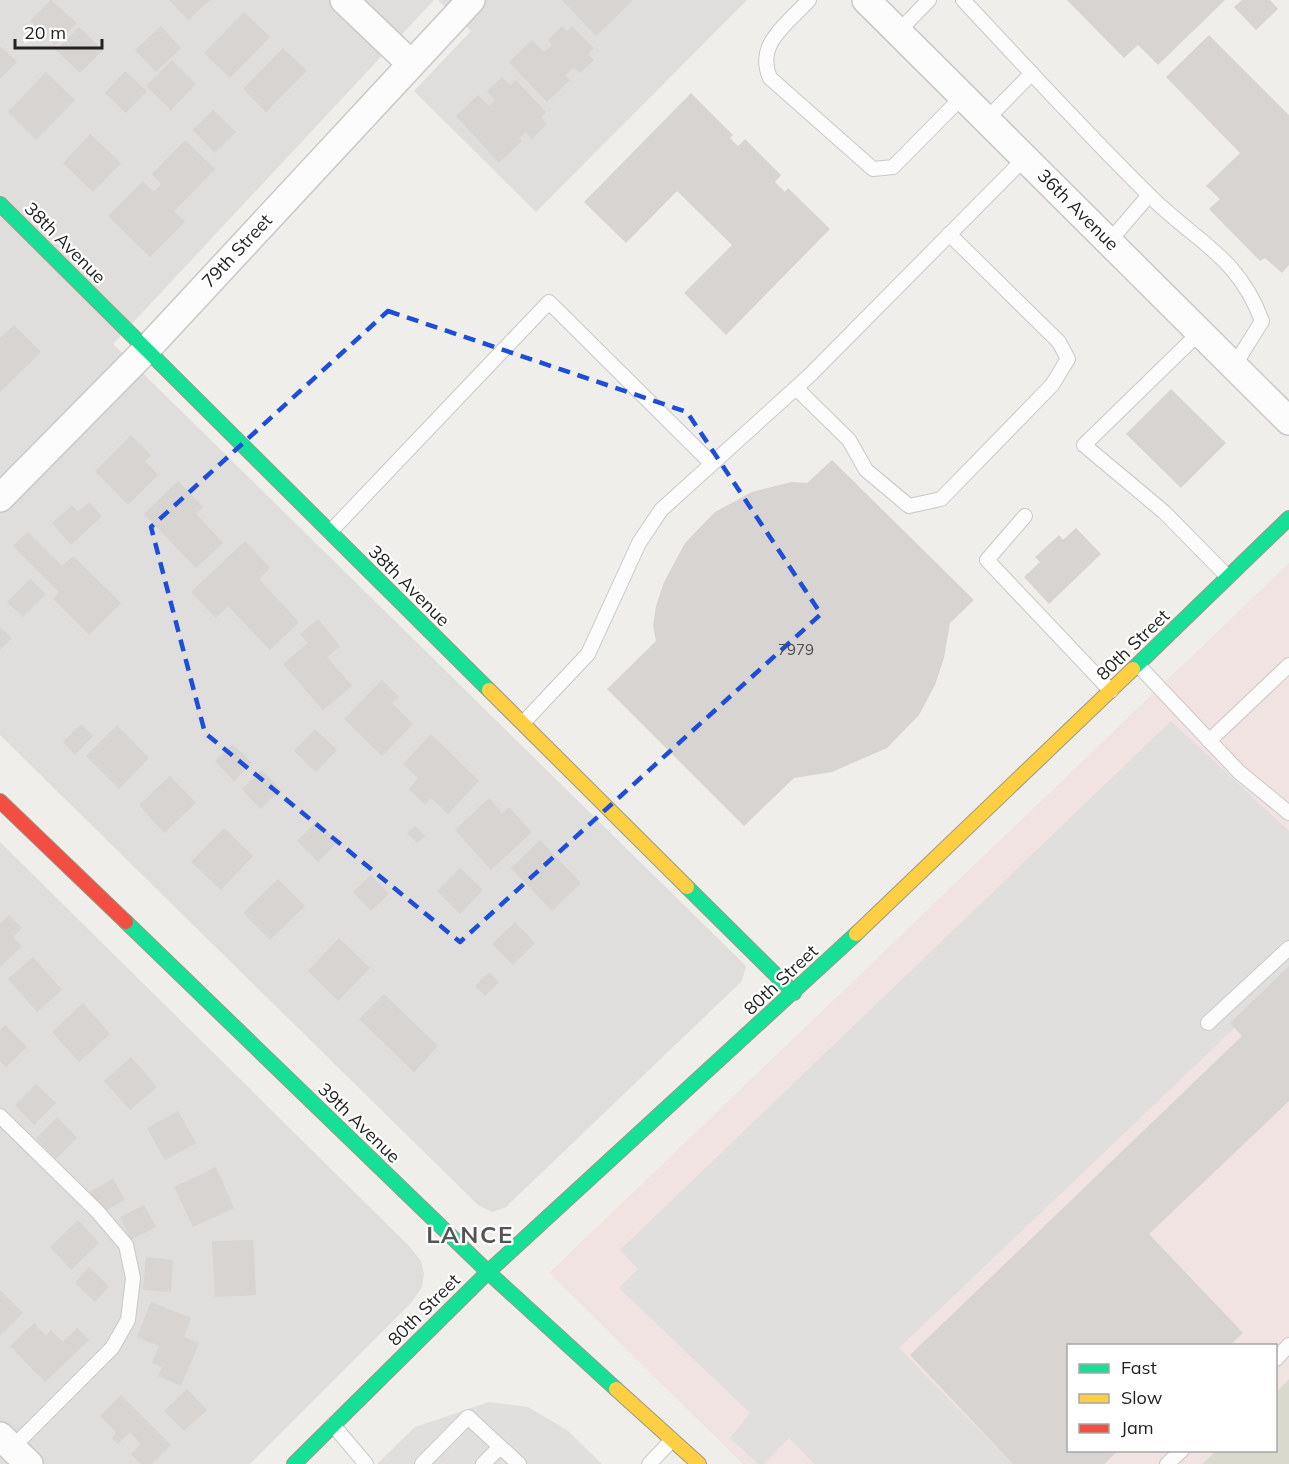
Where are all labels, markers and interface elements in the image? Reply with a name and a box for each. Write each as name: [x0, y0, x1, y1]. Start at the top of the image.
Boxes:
scale bar: [15, 12, 102, 50]
text: 20 m: [24, 21, 66, 44]
street label: 36th Avenue: [1033, 164, 1124, 255]
street label: 38th Avenue: [20, 197, 111, 288]
street label: 79th Street: [197, 209, 277, 292]
street label: 38th Avenue: [364, 540, 455, 631]
street label: 80th Street: [1091, 604, 1174, 685]
house number: 7979: [778, 640, 814, 659]
street label: 80th Street: [739, 940, 822, 1020]
street label: 39th Avenue: [313, 1078, 405, 1168]
district label: LANCE: [426, 1219, 514, 1249]
street label: 80th Street: [383, 1269, 465, 1351]
legend: [1067, 1344, 1277, 1452]
text: Fast: [1121, 1356, 1157, 1379]
text: Slow: [1121, 1386, 1163, 1409]
text: Jam: [1121, 1416, 1154, 1439]

